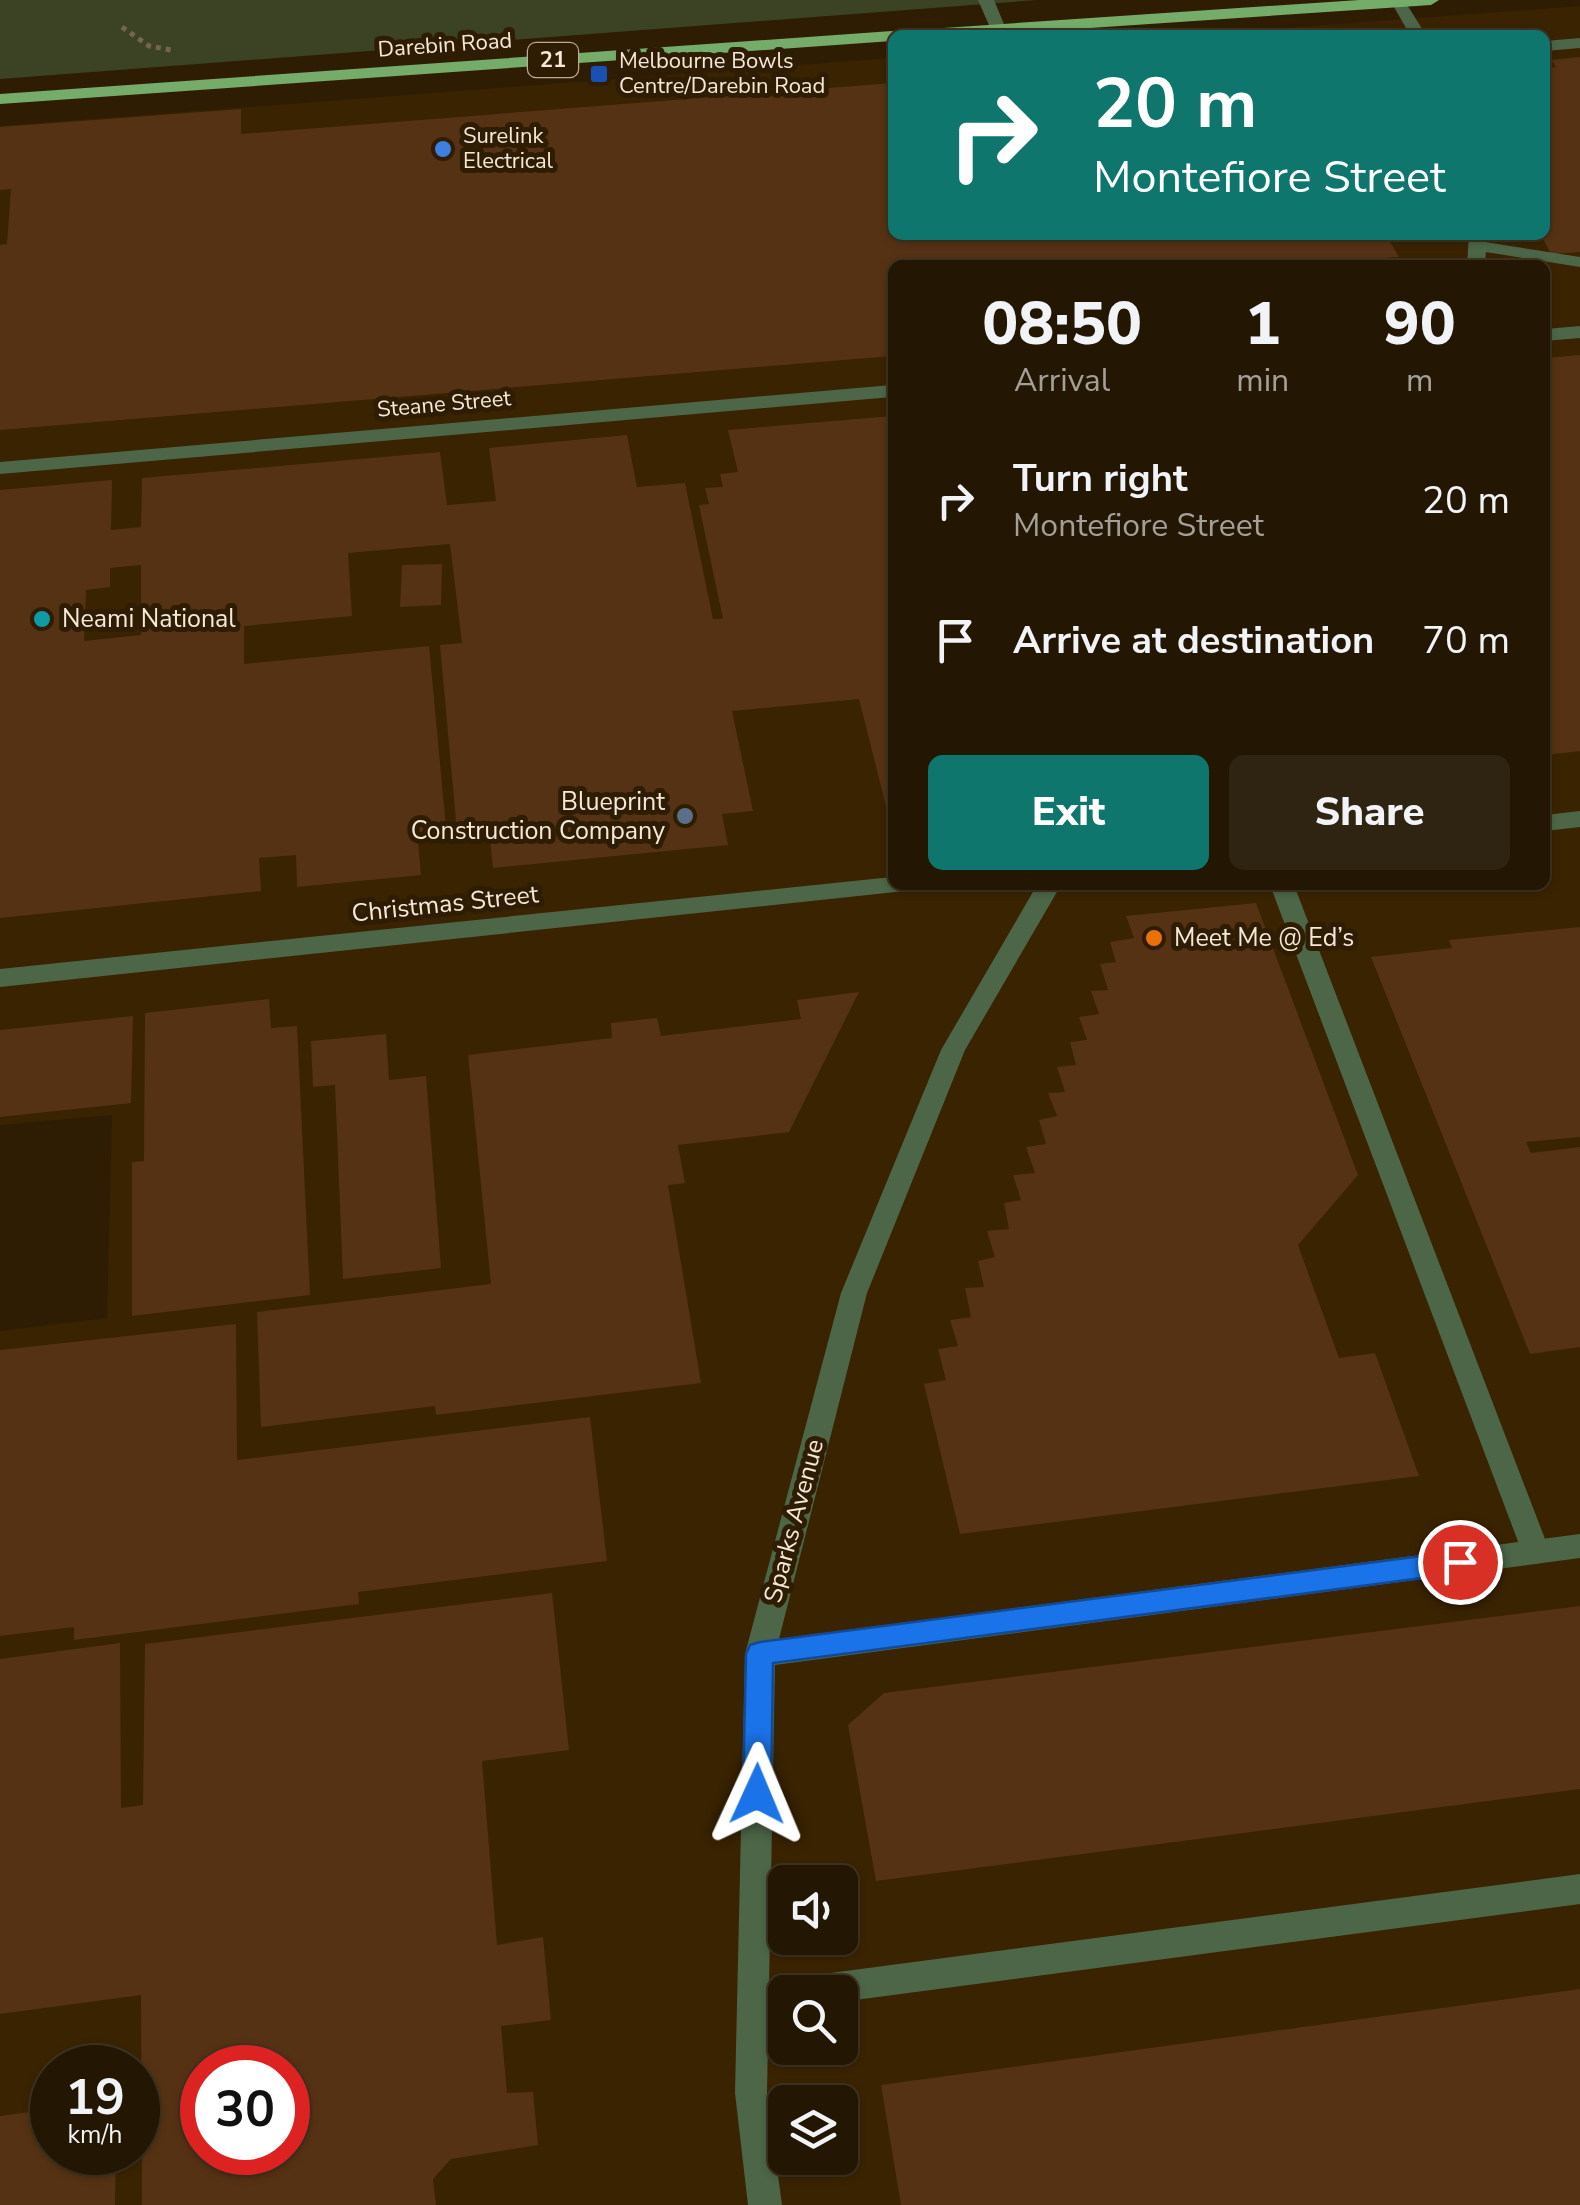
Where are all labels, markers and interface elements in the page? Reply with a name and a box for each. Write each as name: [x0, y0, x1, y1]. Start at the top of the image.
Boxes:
street label: Darebin Road: [377, 25, 513, 65]
road number: 21: [528, 43, 578, 77]
place label: Melbourne Bowls Centre/Darebin Road: [619, 46, 825, 101]
text: 20 m: [1093, 56, 1257, 152]
marker: Melbourne Bowls Centre/Darebin Road: [588, 63, 610, 85]
icon: right: [928, 70, 1058, 200]
place label: Surelink Electrical: [463, 121, 554, 176]
marker: Surelink Electrical: [432, 138, 454, 160]
text: Montefiore Street: [1093, 147, 1446, 208]
text: 08:50: [982, 283, 1142, 365]
text: 1: [1245, 283, 1281, 365]
text: 90: [1384, 283, 1456, 365]
text: Arrival: [1014, 359, 1110, 402]
text: min: [1236, 359, 1289, 402]
text: m: [1406, 359, 1433, 402]
street label: Steane Street: [376, 383, 513, 425]
text: Turn right: [1013, 453, 1188, 504]
icon: right: [928, 473, 983, 528]
text: 20 m: [1422, 475, 1510, 526]
text: Montefiore Street: [1013, 504, 1264, 547]
place label: Neami National: [62, 602, 236, 636]
marker: Neami National: [31, 608, 53, 630]
icon: arrive: [928, 613, 983, 668]
text: Arrive at destination: [1013, 615, 1374, 666]
text: 70 m: [1422, 615, 1510, 666]
button: Exit: [928, 755, 1209, 870]
button: Share: [1229, 755, 1510, 870]
place label: Blueprint Construction Company: [411, 785, 665, 848]
marker: Blueprint Construction Company: [674, 805, 696, 827]
street label: Christmas Street: [350, 877, 540, 931]
place label: Meet Me @ Ed’s: [1174, 921, 1354, 955]
marker: Meet Me @ Ed’s: [1143, 927, 1165, 949]
street label: Sparks Avenue: [756, 1435, 832, 1607]
pin: [1418, 1520, 1503, 1605]
icon: arrive: [1433, 1535, 1488, 1590]
position arrow: [705, 1742, 809, 1846]
map controls: [768, 1865, 858, 2175]
button: sound: [768, 1865, 858, 1955]
button: search: [768, 1975, 858, 2065]
speed limit sign: 30: [180, 2045, 310, 2175]
text: 19: [65, 2063, 125, 2132]
button: layers: [768, 2085, 858, 2175]
text: km/h: [67, 2118, 123, 2152]

